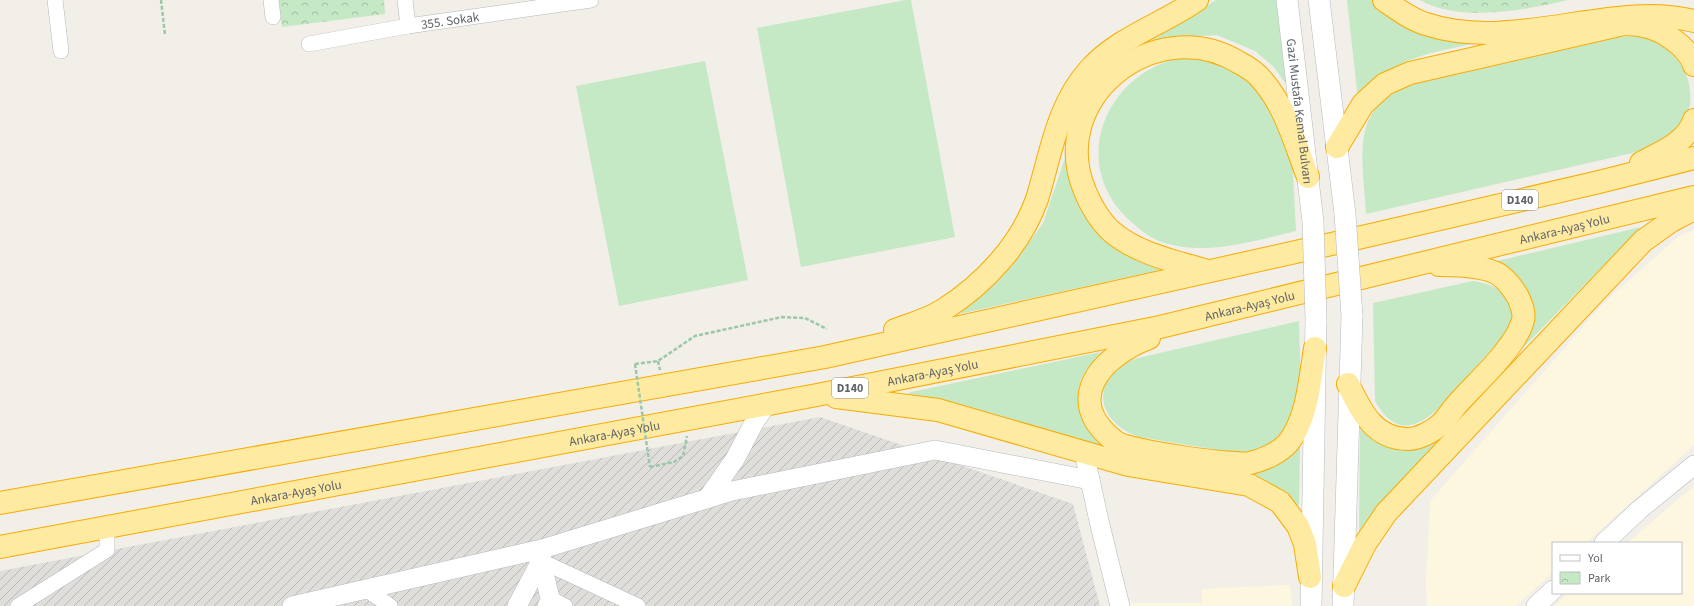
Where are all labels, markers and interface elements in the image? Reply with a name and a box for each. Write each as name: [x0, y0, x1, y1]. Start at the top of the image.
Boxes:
street label: 355. Sokak: [420, 8, 481, 34]
street label: Gazi Mustafa Kemal Bulvarı: [1282, 38, 1316, 185]
road number: D140: [1502, 190, 1538, 210]
street label: Ankara-Ayaş Yolu: [1518, 210, 1612, 249]
street label: Ankara-Ayaş Yolu: [1203, 286, 1297, 326]
street label: Ankara-Ayaş Yolu: [886, 355, 980, 391]
road number: D140: [832, 378, 868, 398]
street label: Ankara-Ayaş Yolu: [568, 416, 662, 451]
street label: Ankara-Ayaş Yolu: [249, 476, 343, 510]
legend: [1552, 542, 1682, 594]
text: Yol: [1587, 550, 1603, 567]
text: Park: [1588, 570, 1610, 587]

